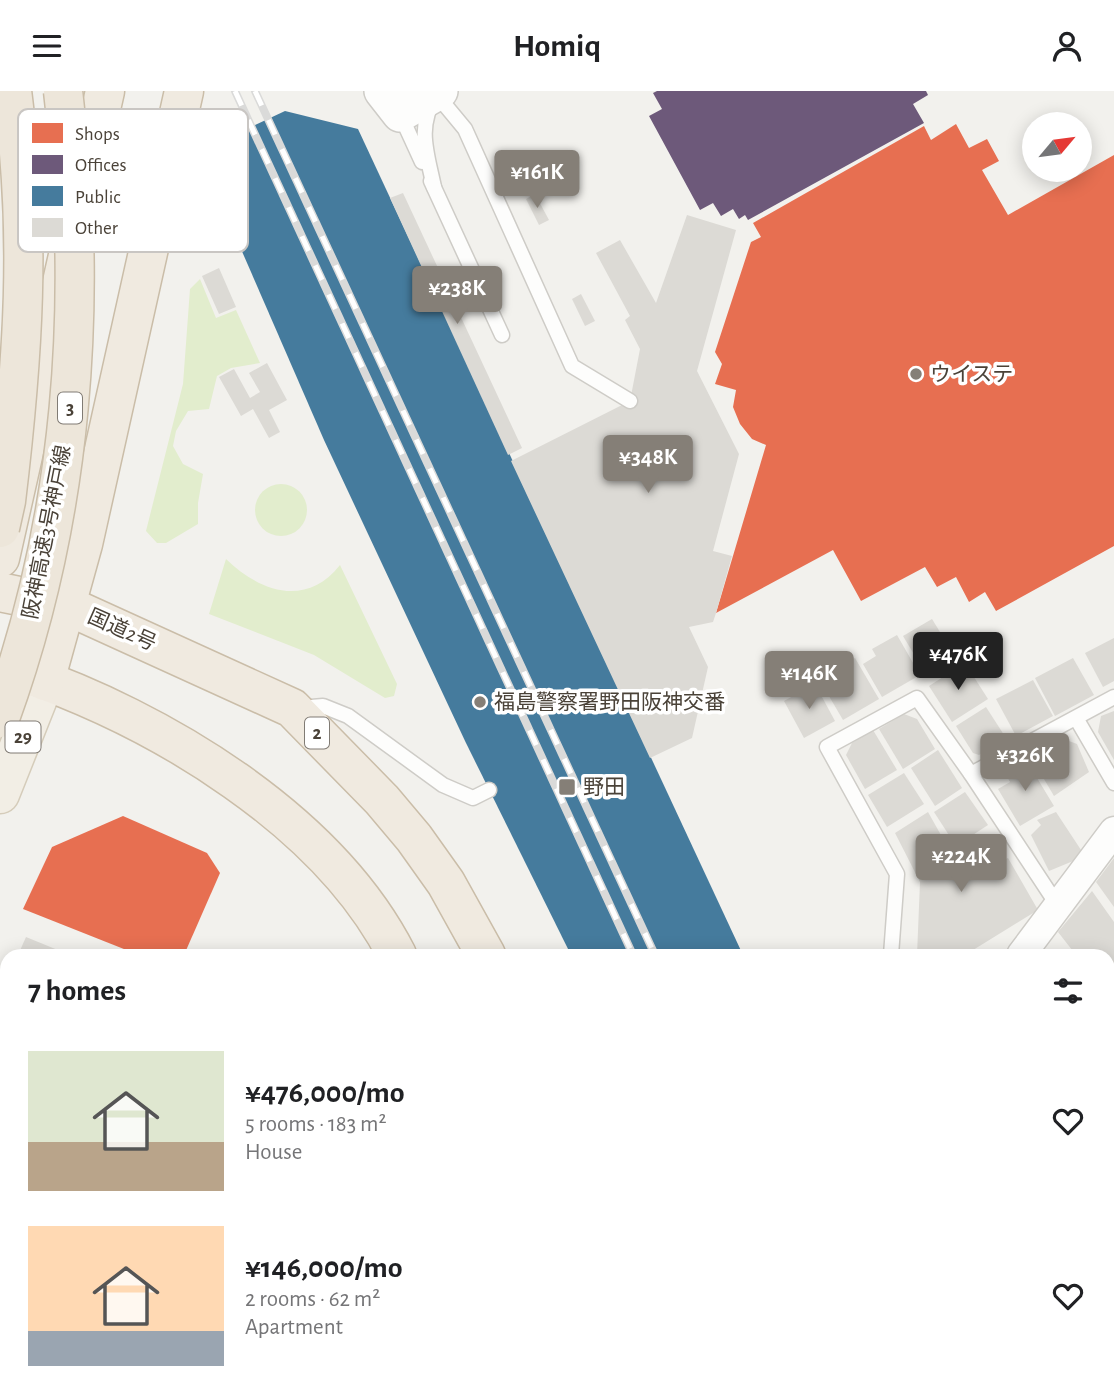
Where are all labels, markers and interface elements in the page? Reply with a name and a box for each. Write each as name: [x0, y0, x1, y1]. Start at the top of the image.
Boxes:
icon: menu: [28, 27, 66, 65]
icon: person: [1048, 27, 1086, 65]
text: Homiq: [513, 30, 601, 62]
legend: [18, 109, 248, 252]
north arrow: [1022, 112, 1092, 182]
map controls: [1022, 112, 1092, 182]
text: Shops: [75, 125, 120, 144]
pin: ¥161K: [488, 151, 586, 210]
text: Offices: [75, 156, 126, 175]
text: ¥161K: [510, 161, 564, 184]
text: Public: [75, 188, 121, 207]
text: Other: [75, 219, 118, 238]
pin: ¥238K: [408, 267, 506, 326]
text: ¥238K: [428, 277, 486, 300]
place label: ウイステ: [930, 364, 1013, 385]
marker: ウイステ: [908, 366, 924, 382]
road number: 3: [58, 393, 82, 423]
pin: ¥348K: [599, 435, 697, 495]
street label: 阪神高速3号神戸線: [19, 443, 74, 621]
text: ¥348K: [619, 446, 677, 469]
street label: 国道2号: [85, 605, 160, 654]
pin: ¥476K: [909, 633, 1007, 692]
text: ¥476K: [929, 643, 987, 666]
pin: ¥146K: [760, 651, 858, 711]
text: ¥146K: [781, 662, 837, 685]
place label: 福島警察署野田阪神交番: [494, 691, 725, 713]
marker: 福島警察署野田阪神交番: [472, 694, 488, 710]
road number: 2: [305, 717, 329, 748]
road number: 29: [5, 722, 40, 753]
pin: ¥326K: [976, 733, 1074, 793]
text: ¥326K: [996, 744, 1054, 767]
marker: 野田: [557, 777, 577, 797]
place label: 野田: [583, 777, 625, 798]
pin: ¥224K: [912, 835, 1010, 894]
text: ¥224K: [932, 845, 990, 868]
icon: filters: [1049, 972, 1087, 1010]
text: 7 homes: [28, 976, 126, 1006]
text: ¥476,000/mo: [245, 1078, 405, 1108]
icon: home: [84, 1079, 168, 1163]
icon: heart: [1049, 1102, 1087, 1140]
text: 5 rooms · 183 m²: [245, 1113, 386, 1136]
text: House: [245, 1141, 302, 1164]
text: ¥146,000/mo: [245, 1253, 402, 1283]
icon: home: [84, 1254, 168, 1338]
icon: heart: [1049, 1277, 1087, 1315]
text: 2 rooms · 62 m²: [245, 1288, 380, 1311]
text: Apartment: [245, 1316, 343, 1339]

